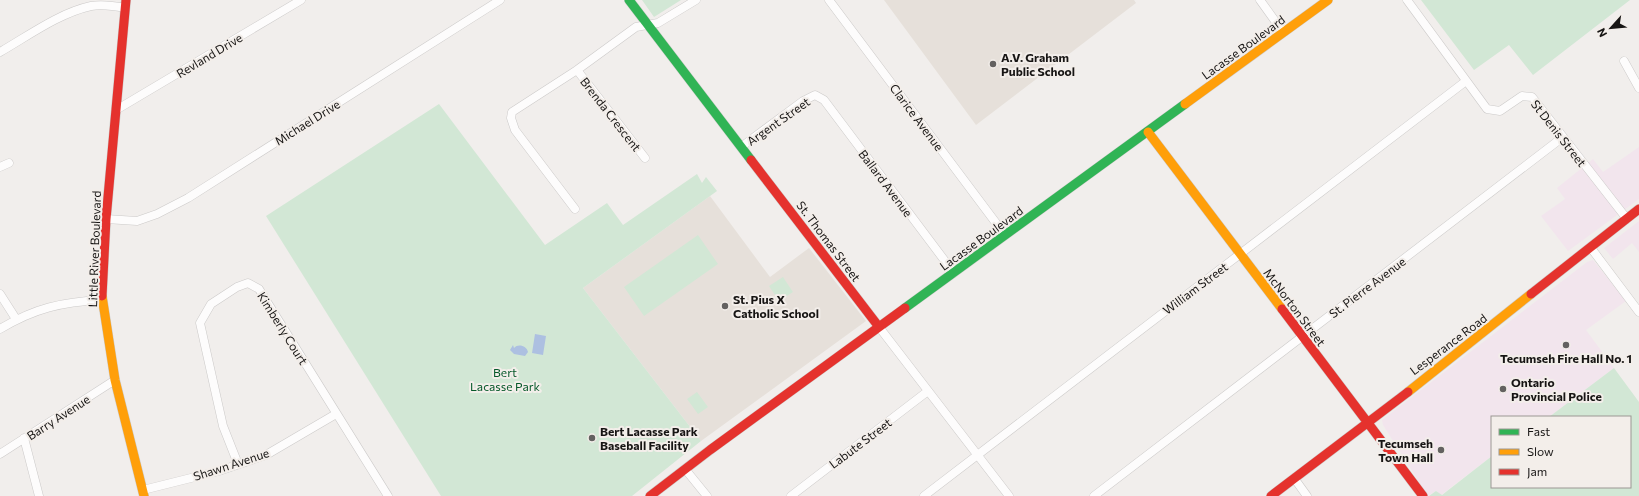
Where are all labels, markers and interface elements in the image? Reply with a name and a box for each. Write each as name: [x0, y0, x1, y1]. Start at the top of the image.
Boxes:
north arrow: [1591, 8, 1631, 48]
street label: Lacasse Boulevard: [1199, 12, 1287, 82]
text: N: [1594, 26, 1609, 39]
street label: Revland Drive: [174, 30, 244, 80]
place label: A.V. Graham Public School: [1001, 50, 1075, 78]
marker: A.V. Graham Public School: [988, 59, 998, 69]
street label: Brenda Crescent: [578, 74, 644, 154]
street label: Clarice Avenue: [887, 81, 947, 153]
street label: Argent Street: [744, 94, 812, 148]
street label: Michael Drive: [272, 96, 342, 148]
street label: St Denis Street: [1529, 97, 1589, 169]
street label: Ballard Avenue: [856, 147, 916, 219]
street label: Little River Boulevard: [85, 190, 103, 308]
street label: St. Thomas Street: [794, 198, 864, 284]
street label: Lacasse Boulevard: [937, 203, 1025, 273]
street label: St. Pierre Avenue: [1326, 254, 1408, 320]
street label: William Street: [1160, 259, 1230, 317]
street label: McNorton Street: [1261, 265, 1329, 349]
street label: Kimberly Court: [255, 289, 311, 367]
place label: St. Pius X Catholic School: [733, 292, 819, 320]
marker: St. Pius X Catholic School: [720, 301, 730, 311]
street label: Lesperance Road: [1407, 311, 1489, 377]
marker: Tecumseh Fire Hall No. 1: [1561, 340, 1571, 350]
place label: Tecumseh Fire Hall No. 1: [1500, 351, 1632, 365]
park label: Bert Lacasse Park: [470, 365, 540, 393]
place label: Ontario Provincial Police: [1511, 375, 1602, 403]
marker: Ontario Provincial Police: [1498, 384, 1508, 394]
street label: Barry Avenue: [24, 391, 92, 443]
street label: Labute Street: [826, 415, 894, 471]
legend: [1491, 416, 1631, 488]
place label: Bert Lacasse Park Baseball Facility: [600, 424, 698, 452]
text: Fast: [1527, 424, 1550, 438]
marker: Bert Lacasse Park Baseball Facility: [587, 433, 597, 443]
place label: Tecumseh Town Hall: [1378, 436, 1433, 464]
text: Slow: [1527, 444, 1554, 458]
street label: Shawn Avenue: [191, 445, 271, 483]
marker: Tecumseh Town Hall: [1436, 445, 1446, 455]
text: Jam: [1527, 464, 1547, 479]

